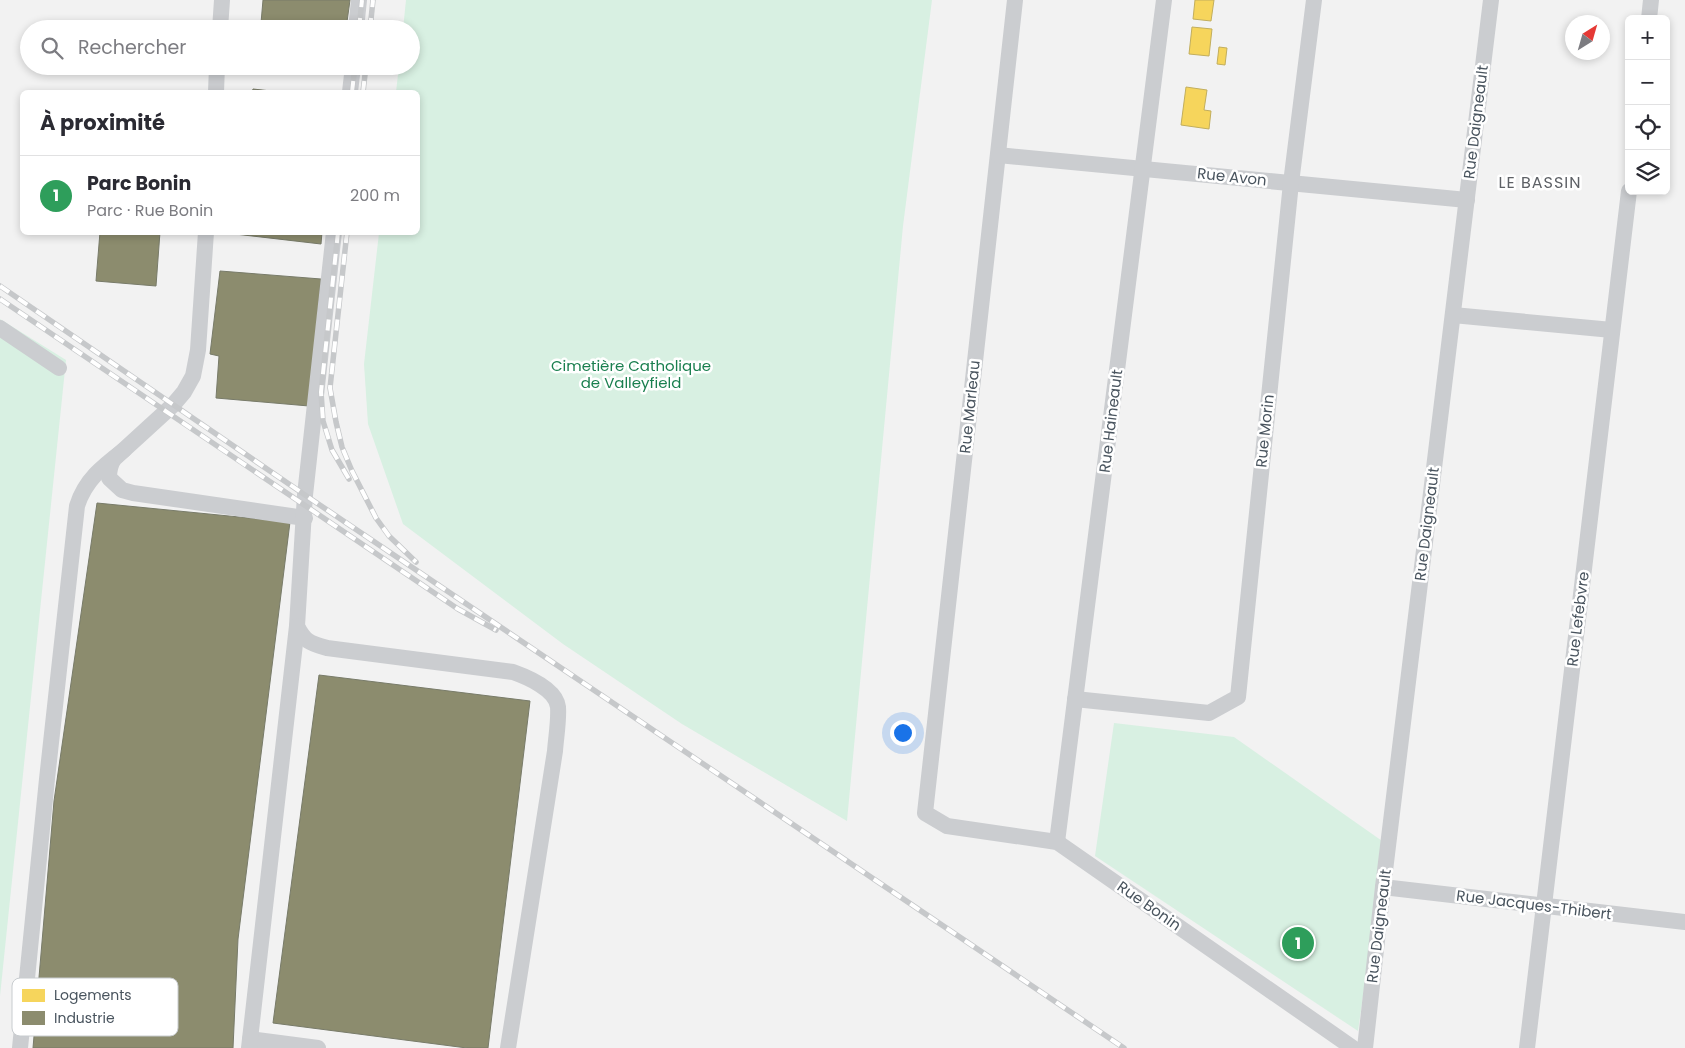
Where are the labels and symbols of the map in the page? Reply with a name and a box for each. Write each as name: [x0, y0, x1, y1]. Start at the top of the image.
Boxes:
north arrow: [1565, 15, 1610, 60]
street label: Rue Daigneault: [1458, 64, 1493, 180]
street label: Rue Avon: [1196, 162, 1268, 191]
district label: LE BASSIN: [1499, 171, 1581, 194]
park label: Cimetière Catholique de Valleyfield: [551, 355, 711, 393]
street label: Rue Marleau: [954, 359, 985, 454]
street label: Rue Haineault: [1094, 368, 1127, 474]
street label: Rue Morin: [1250, 393, 1279, 469]
street label: Rue Daigneault: [1409, 466, 1444, 582]
street label: Rue Lefebvre: [1561, 570, 1594, 668]
your location: [890, 720, 916, 746]
street label: Rue Daigneault: [1361, 868, 1396, 984]
street label: Rue Bonin: [1113, 876, 1186, 935]
street label: Rue Jacques-Thibert: [1455, 885, 1613, 924]
pin: 1: [1282, 924, 1314, 962]
legend: [12, 978, 178, 1036]
text: Logements: [54, 985, 132, 1005]
text: Industrie: [54, 1008, 115, 1028]

